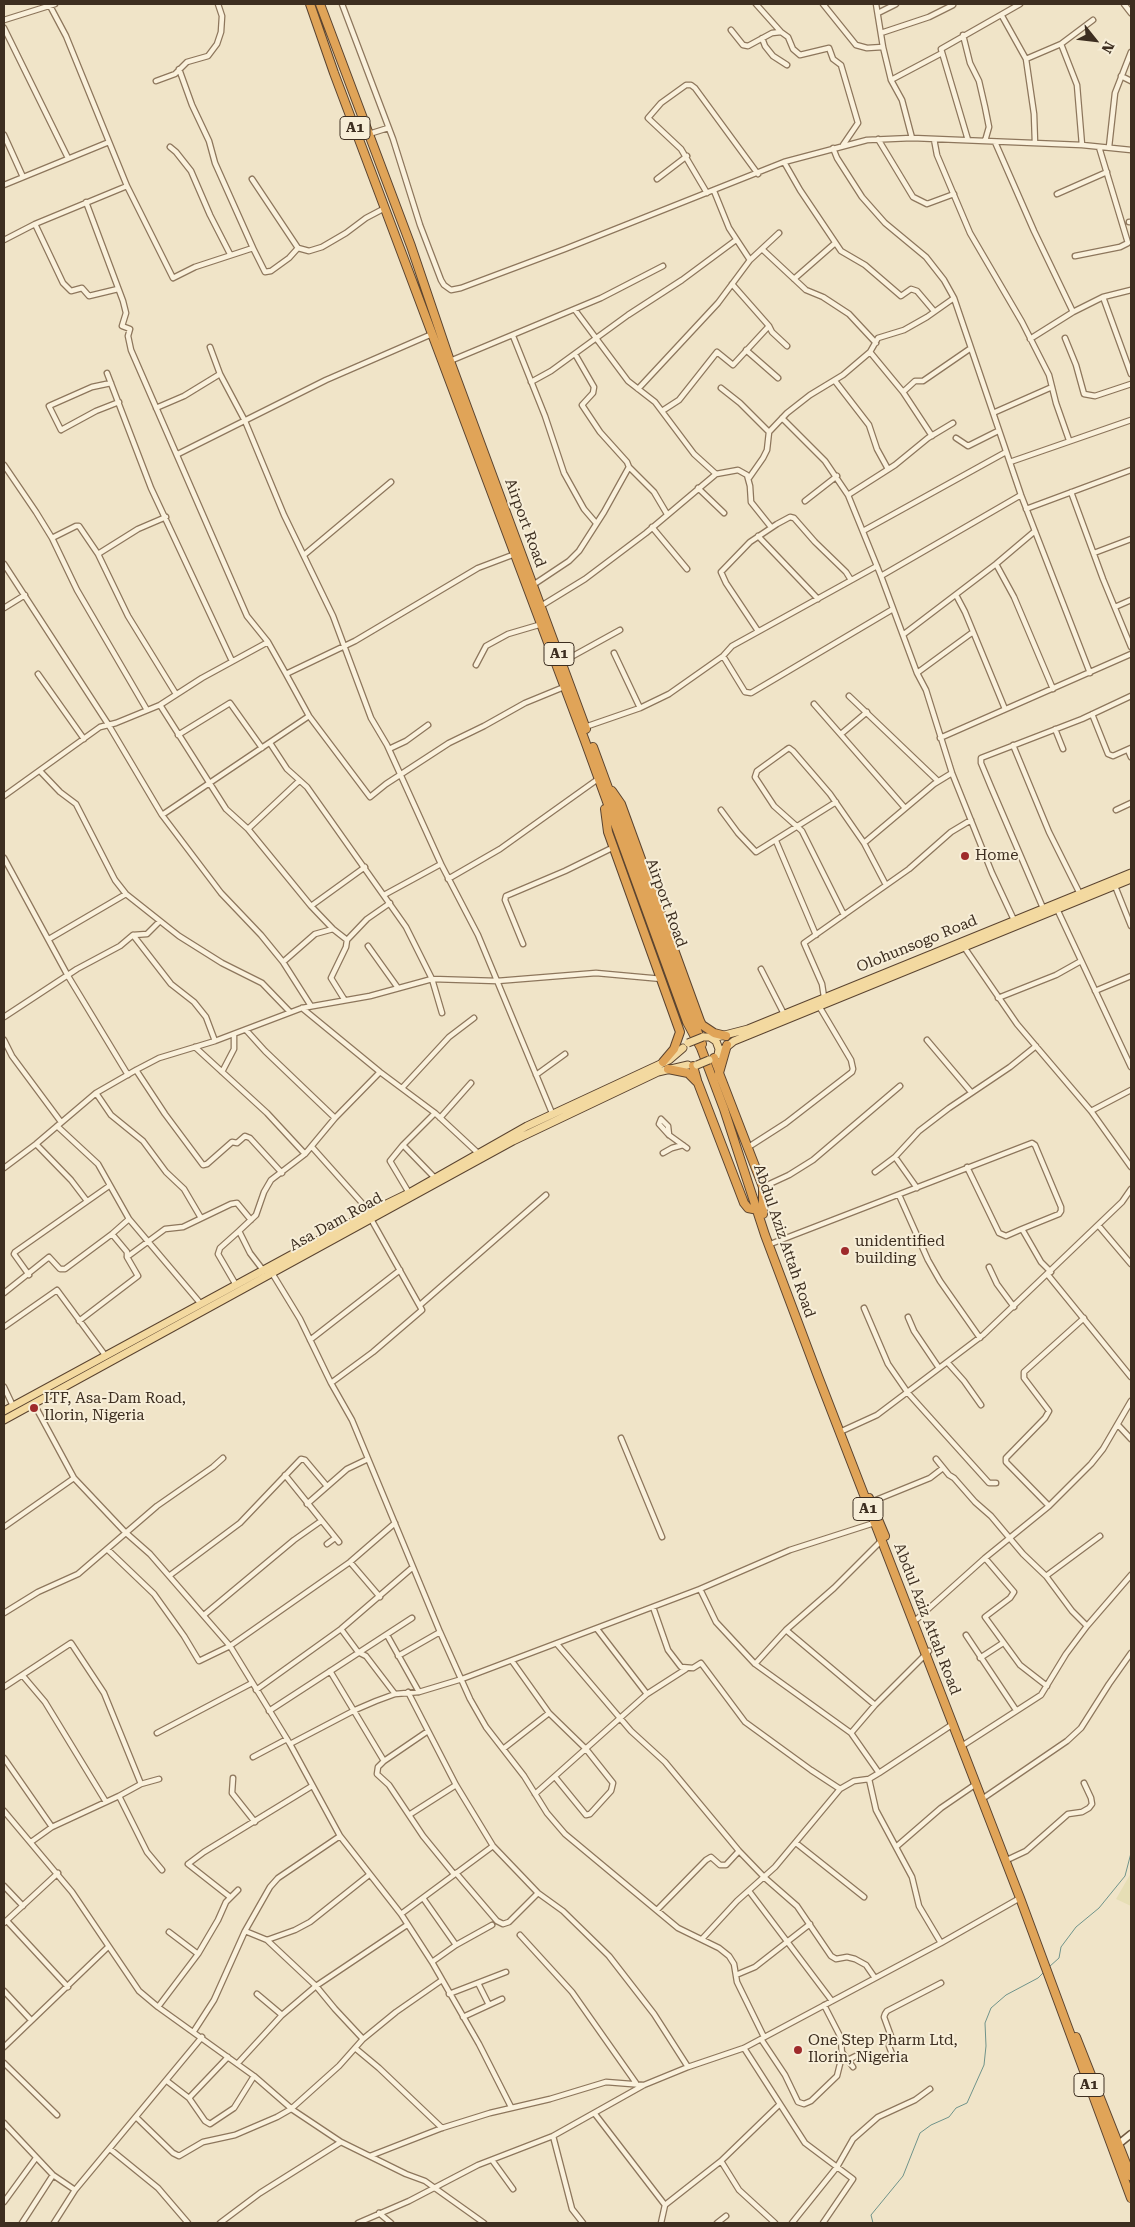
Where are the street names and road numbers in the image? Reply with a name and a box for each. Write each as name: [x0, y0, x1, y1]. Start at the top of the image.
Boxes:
road number: A1: [340, 116, 370, 140]
street label: Airport Road: [501, 476, 549, 570]
road number: A1: [544, 642, 574, 666]
street label: Airport Road: [642, 856, 690, 950]
street label: Olohunsogo Road: [854, 912, 980, 976]
street label: Abdul Aziz Attah Road: [749, 1162, 819, 1320]
street label: Asa Dam Road: [286, 1189, 386, 1255]
road number: A1: [853, 1498, 883, 1520]
street label: Abdul Aziz Attah Road: [890, 1541, 964, 1697]
road number: A1: [1074, 2074, 1104, 2096]

